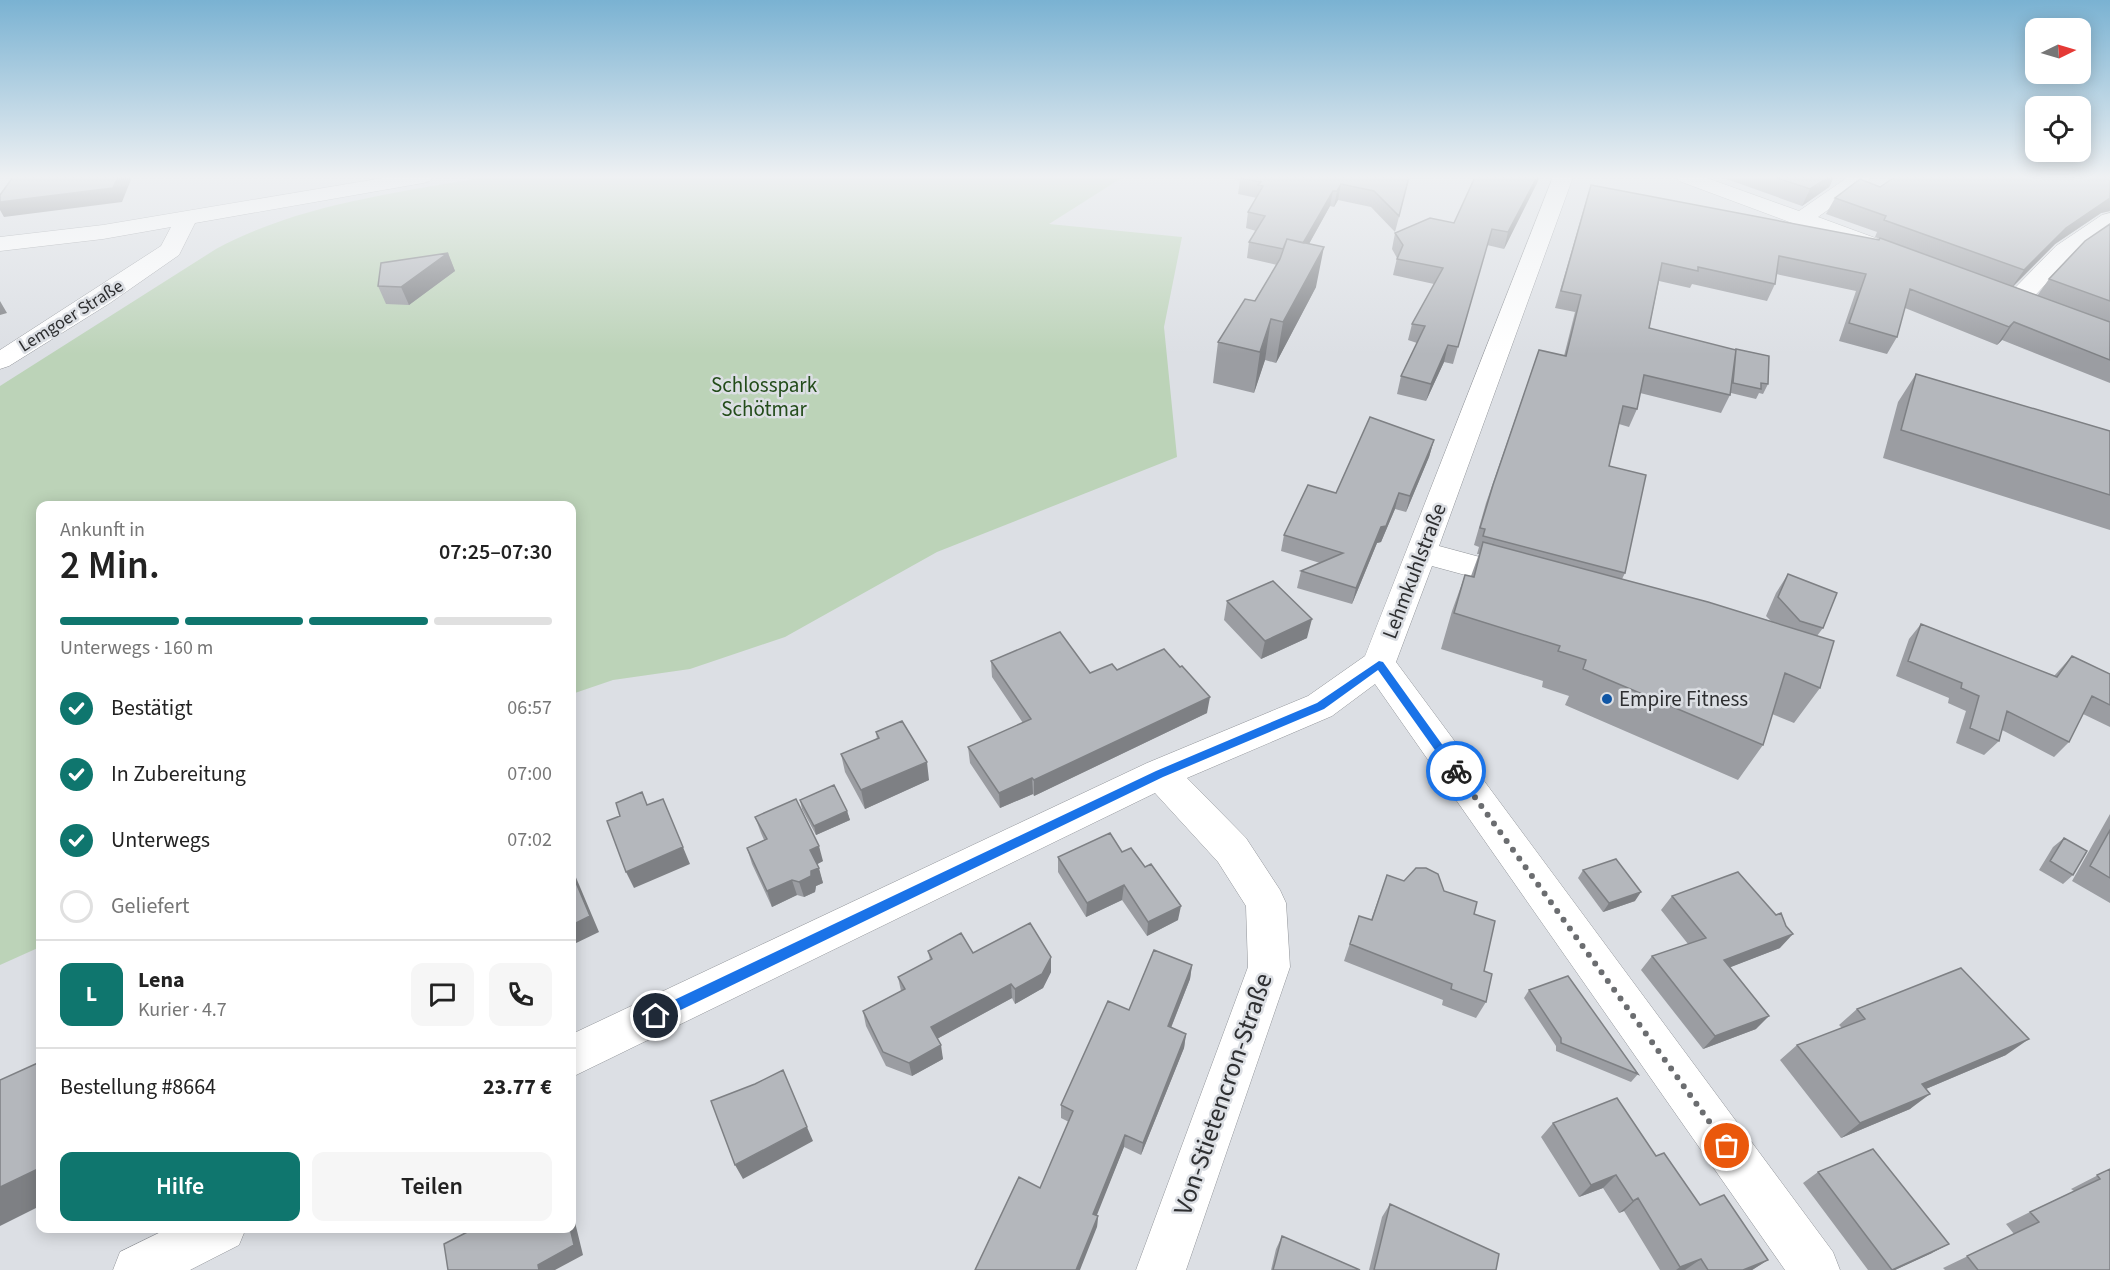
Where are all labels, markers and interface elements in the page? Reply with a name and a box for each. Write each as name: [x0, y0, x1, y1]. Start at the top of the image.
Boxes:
north arrow: [2025, 18, 2091, 84]
map controls: [2025, 18, 2091, 162]
button: locate: [2025, 96, 2091, 162]
street label: Lemgoer Straße: [14, 274, 128, 358]
park label: Schlosspark Schötmar: [711, 370, 818, 424]
street label: Lehmkuhlstraße: [1374, 499, 1454, 643]
text: Ankunft in: [60, 516, 145, 544]
text: 07:25–07:30: [439, 536, 552, 568]
text: 2 Min.: [60, 538, 160, 594]
text: Unterwegs · 160 m: [60, 634, 213, 662]
place label: Empire Fitness: [1619, 684, 1748, 714]
icon: check: [60, 692, 93, 725]
text: Bestätigt: [111, 692, 193, 724]
marker: Empire Fitness: [1600, 692, 1614, 706]
text: 06:57: [507, 694, 552, 722]
courier: [1426, 741, 1486, 801]
icon: bike: [1440, 755, 1473, 788]
icon: check: [60, 758, 93, 791]
text: In Zubereitung: [111, 758, 246, 790]
text: 07:00: [507, 760, 552, 788]
icon: check: [60, 824, 93, 857]
text: Unterwegs: [111, 824, 210, 856]
text: 07:02: [507, 826, 552, 854]
text: Geliefert: [111, 890, 190, 922]
button: chat: [411, 963, 474, 1026]
button: phone: [489, 963, 552, 1026]
text: Lena: [138, 964, 185, 996]
street label: Von-Stietencron-Straße: [1164, 968, 1282, 1220]
text: L: [86, 978, 97, 1010]
pin: [630, 990, 681, 1041]
text: Kurier · 4.7: [138, 996, 227, 1024]
icon: home: [639, 999, 672, 1032]
text: Bestellung #8664: [60, 1071, 216, 1103]
text: 23.77 €: [483, 1071, 552, 1103]
pin: [1701, 1120, 1752, 1171]
icon: bag: [1710, 1129, 1743, 1162]
button: Hilfe: [60, 1152, 300, 1221]
button: Teilen: [312, 1152, 552, 1221]

